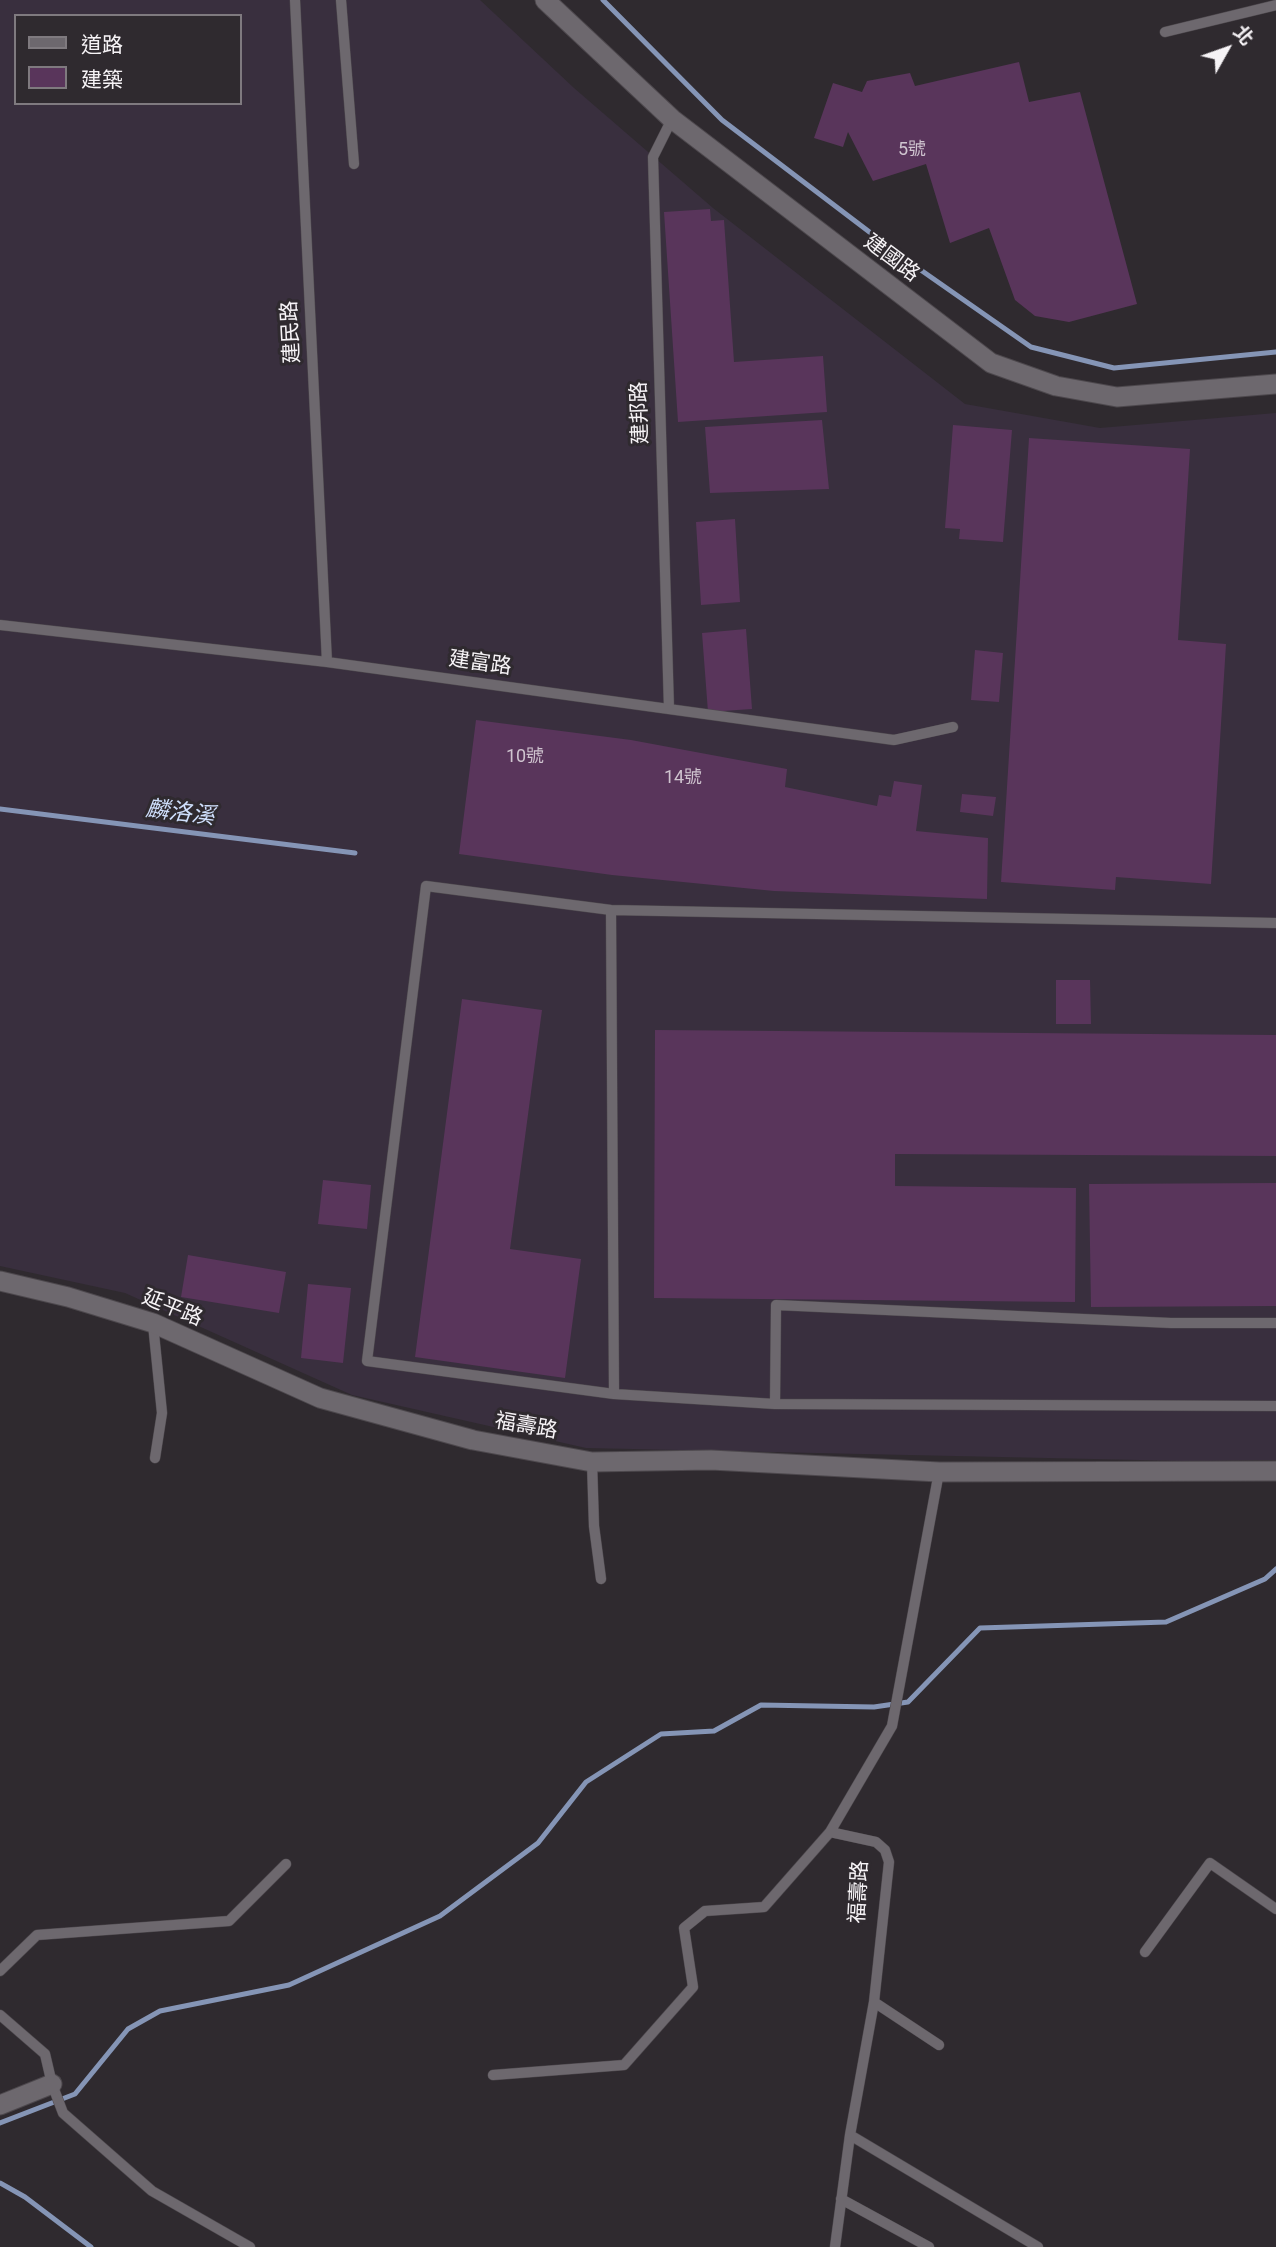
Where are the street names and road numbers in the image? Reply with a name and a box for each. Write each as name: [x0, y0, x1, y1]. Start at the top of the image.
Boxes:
street label: 建國路: [858, 230, 924, 288]
street label: 建民路: [278, 300, 306, 364]
street label: 建邦路: [627, 381, 655, 445]
street label: 建富路: [447, 647, 513, 681]
street label: 延平路: [138, 1286, 206, 1332]
street label: 福壽路: [493, 1409, 559, 1445]
street label: 福壽路: [846, 1860, 874, 1924]

